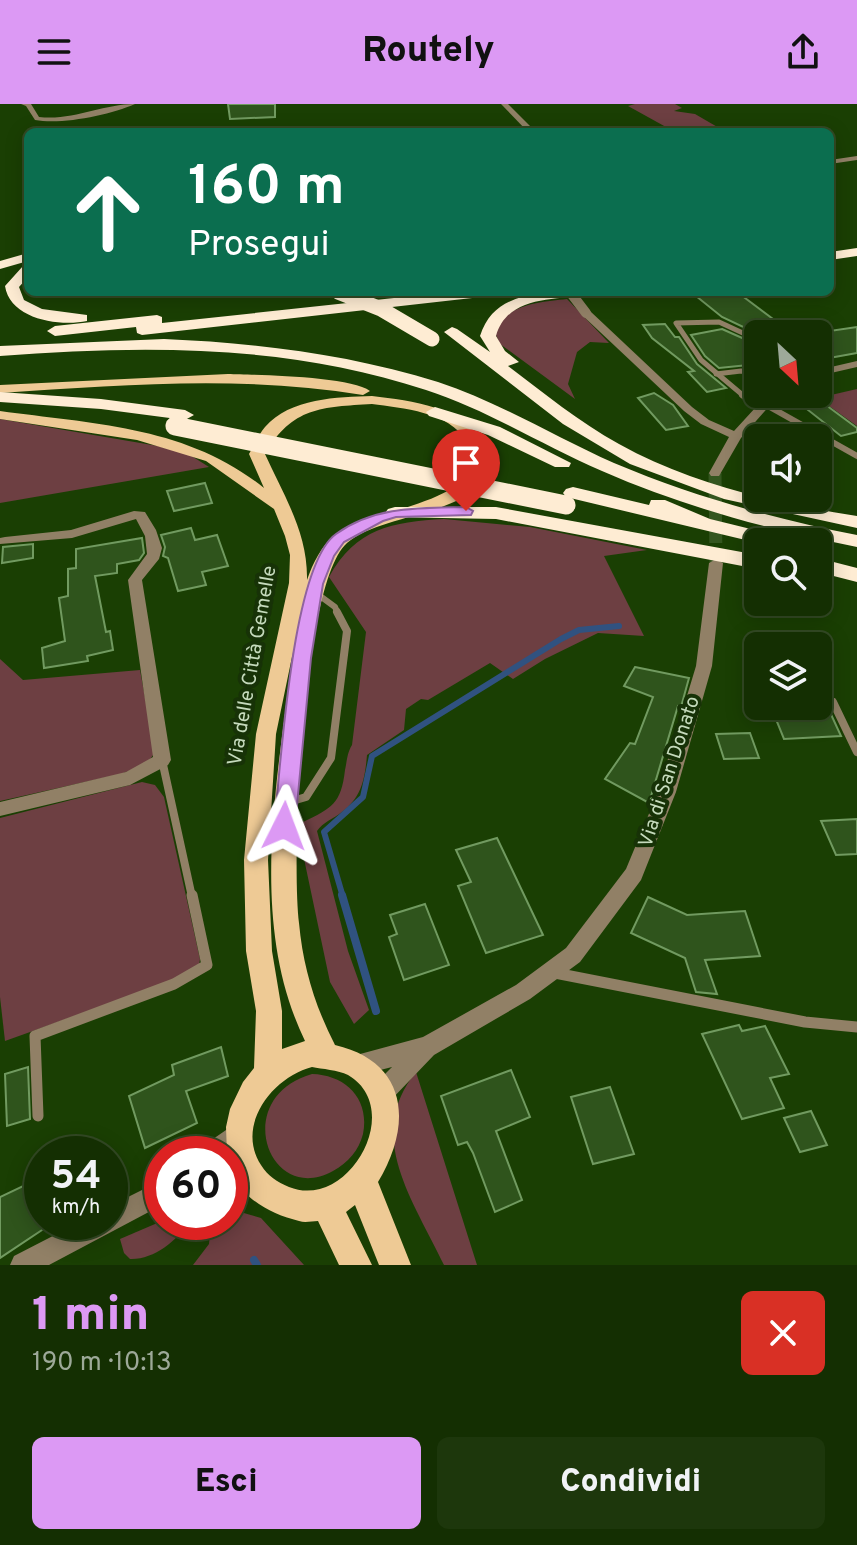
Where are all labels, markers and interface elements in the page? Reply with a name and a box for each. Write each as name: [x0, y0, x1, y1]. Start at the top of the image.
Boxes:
text: Routely: [362, 29, 495, 75]
icon: menu: [32, 30, 76, 74]
icon: share: [781, 30, 825, 74]
text: 160 m: [188, 154, 345, 224]
icon: ahead: [56, 160, 160, 264]
text: Prosegui: [188, 223, 330, 269]
north arrow: [744, 320, 832, 408]
map controls: [744, 320, 832, 720]
button: sound: [744, 424, 832, 512]
pin: [432, 429, 500, 511]
icon: arrive: [444, 441, 488, 485]
button: search: [744, 528, 832, 616]
street label: Via delle Città Gemelle: [223, 564, 283, 768]
button: layers: [744, 632, 832, 720]
street label: Via di San Donato: [633, 693, 707, 851]
position arrow: [242, 784, 326, 868]
speed limit sign: 60: [144, 1136, 248, 1240]
text: 54: [51, 1153, 101, 1203]
text: km/h: [52, 1195, 100, 1221]
text: 1 min: [32, 1287, 149, 1347]
button: close: [741, 1291, 825, 1375]
text: 190 m · 10:13: [32, 1347, 172, 1380]
button: Esci: [32, 1437, 421, 1529]
button: Condividi: [437, 1437, 825, 1529]

